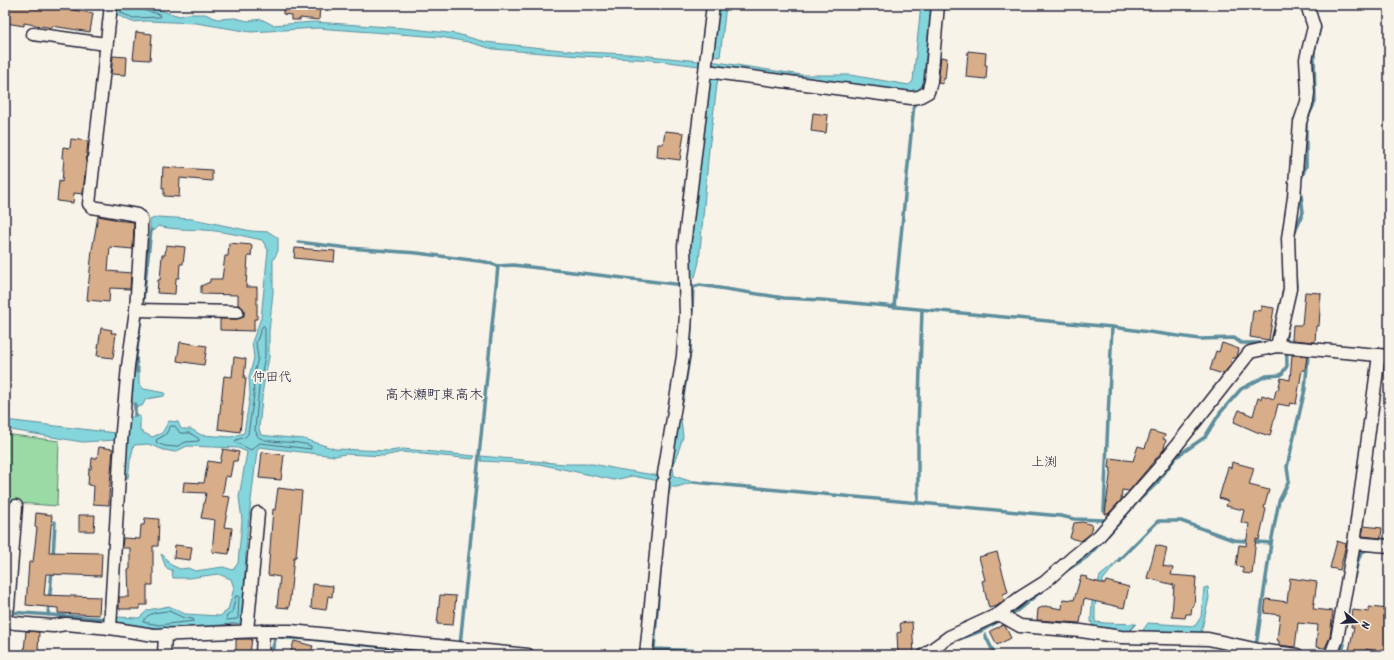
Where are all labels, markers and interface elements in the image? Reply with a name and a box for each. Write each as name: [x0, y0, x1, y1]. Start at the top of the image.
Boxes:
district label: 仲田代: [252, 367, 292, 388]
district label: 高木瀬町東高木: [385, 384, 483, 406]
district label: 上渕: [1031, 452, 1057, 473]
north arrow: [1336, 602, 1376, 642]
text: N: [1355, 619, 1374, 631]

